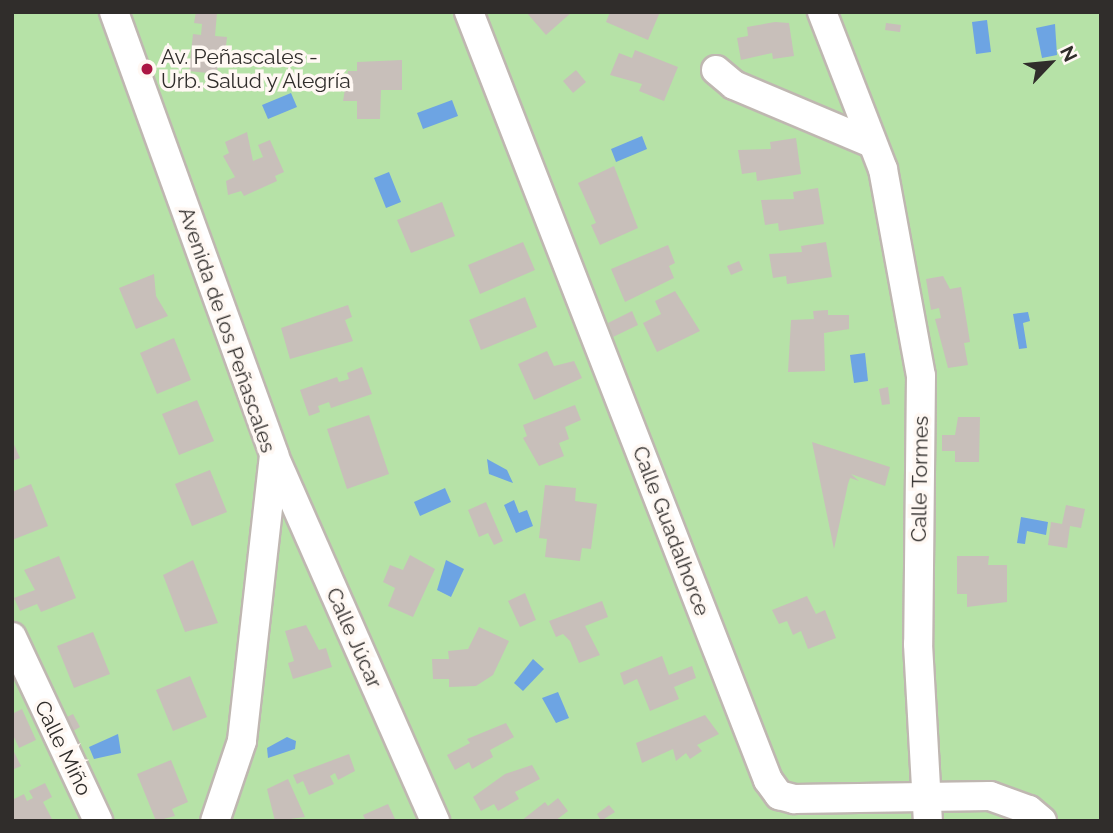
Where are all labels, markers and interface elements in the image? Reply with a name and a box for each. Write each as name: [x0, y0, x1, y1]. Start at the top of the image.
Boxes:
north arrow: [1015, 28, 1085, 98]
text: N: [1056, 42, 1082, 65]
place label: Av. Peñascales - Urb. Salud y Alegría: [161, 44, 353, 94]
marker: Av. Peñascales - Urb. Salud y Alegría: [139, 61, 155, 77]
street label: Avenida de los Peñascales: [173, 204, 281, 456]
street label: Calle Tormes: [906, 415, 934, 543]
street label: Calle Guadalhorce: [627, 443, 715, 619]
street label: Calle Júcar: [321, 584, 387, 692]
street label: Calle Miño: [29, 696, 97, 800]

